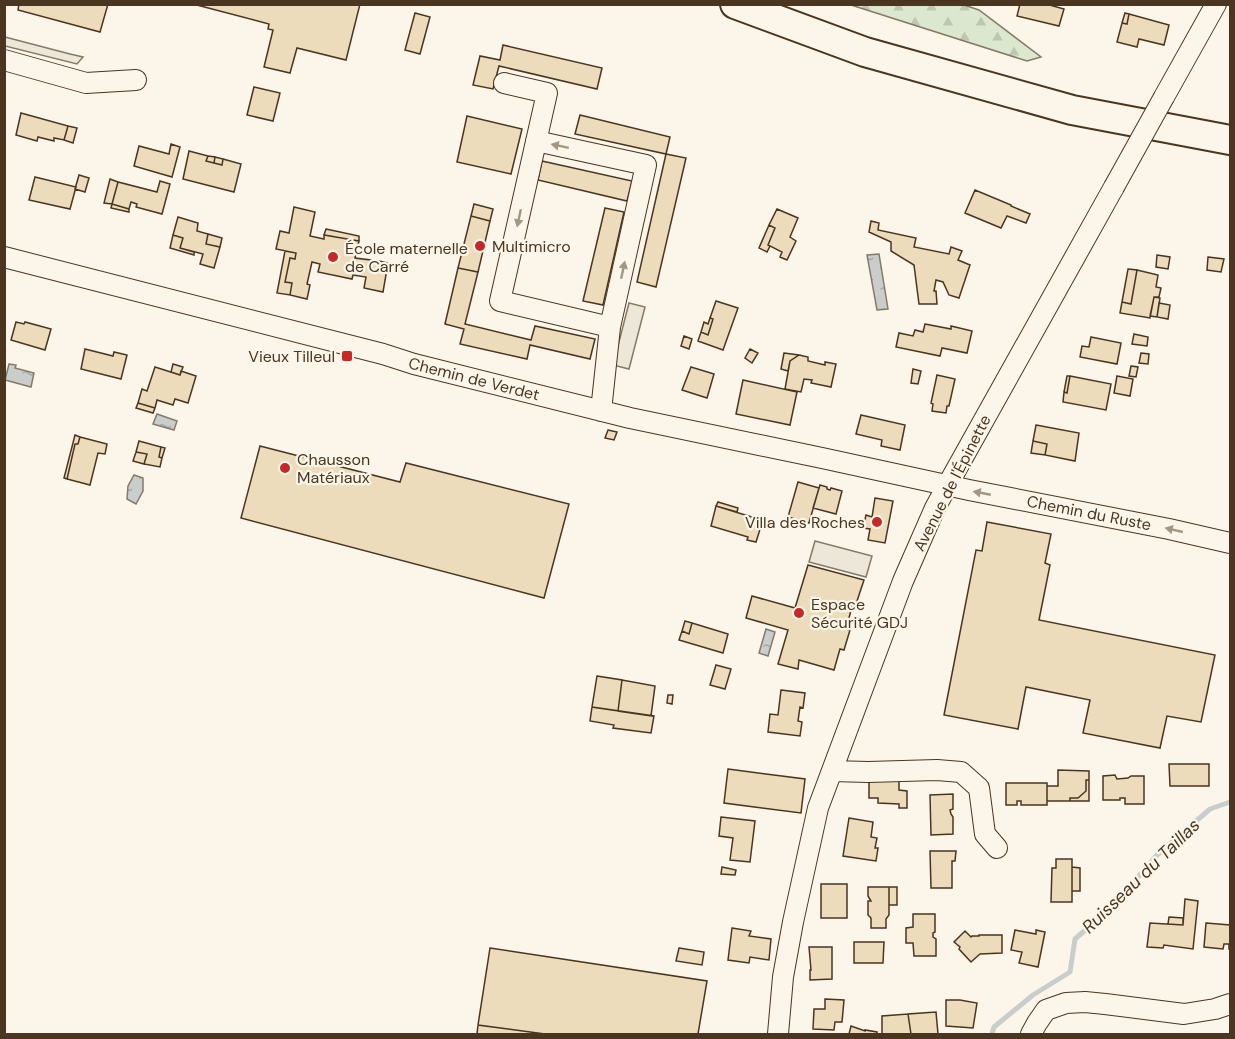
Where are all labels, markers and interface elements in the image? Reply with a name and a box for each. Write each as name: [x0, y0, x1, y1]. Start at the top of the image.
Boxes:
one-way arrow: [551, 141, 570, 150]
one-way arrow: [513, 209, 523, 228]
place label: Multimicro: [492, 236, 571, 257]
place label: École maternelle de Carré: [345, 238, 468, 277]
marker: Multimicro: [473, 239, 487, 253]
marker: École maternelle de Carré: [326, 250, 340, 264]
one-way arrow: [619, 260, 628, 279]
place label: Vieux Tilleul: [248, 346, 335, 367]
marker: Vieux Tilleul: [340, 349, 354, 363]
street label: Chemin de Verdet: [406, 353, 542, 405]
street label: Avenue de l'Épinette: [908, 411, 996, 555]
place label: Chausson Matériaux: [297, 449, 370, 488]
marker: Chausson Matériaux: [278, 461, 292, 475]
one-way arrow: [972, 488, 991, 497]
street label: Chemin du Ruste: [1025, 491, 1153, 535]
place label: Villa des Roches: [745, 512, 865, 533]
marker: Villa des Roches: [870, 515, 884, 529]
one-way arrow: [1164, 525, 1183, 534]
place label: Espace Sécurité GDJ: [811, 594, 908, 633]
marker: Espace Sécurité GDJ: [792, 606, 806, 620]
water label: Ruisseau du Taillas: [1077, 813, 1205, 939]

